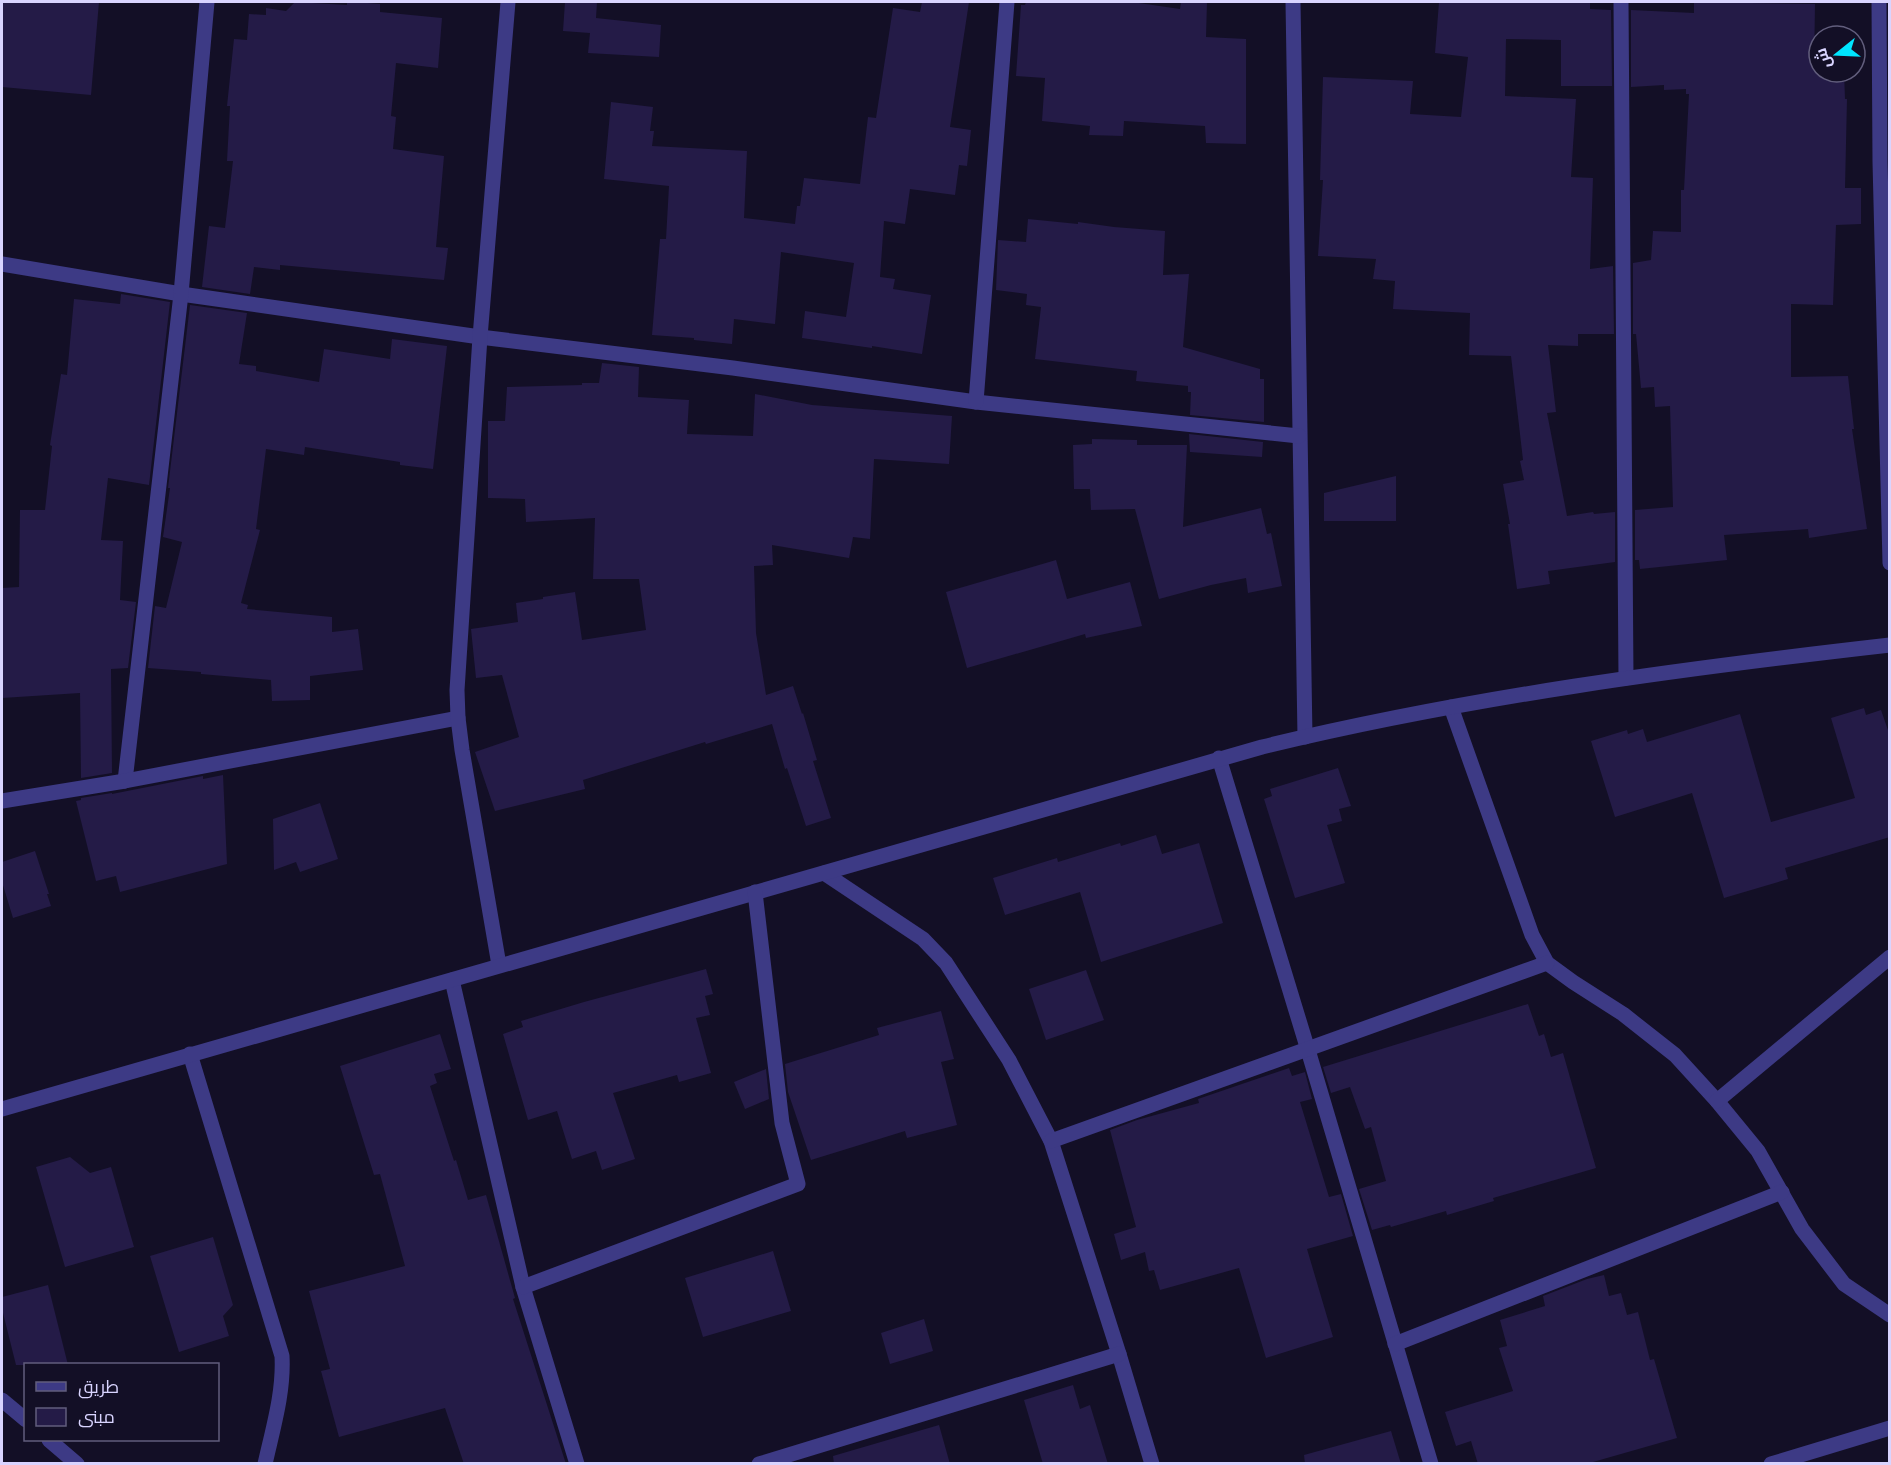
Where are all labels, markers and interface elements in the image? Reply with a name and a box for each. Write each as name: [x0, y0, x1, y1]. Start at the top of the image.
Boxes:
north arrow: [1807, 24, 1867, 84]
text: ش: [1811, 46, 1835, 71]
legend: [24, 1363, 219, 1441]
text: طريق: [78, 1376, 119, 1399]
text: مبنى: [78, 1406, 115, 1428]

